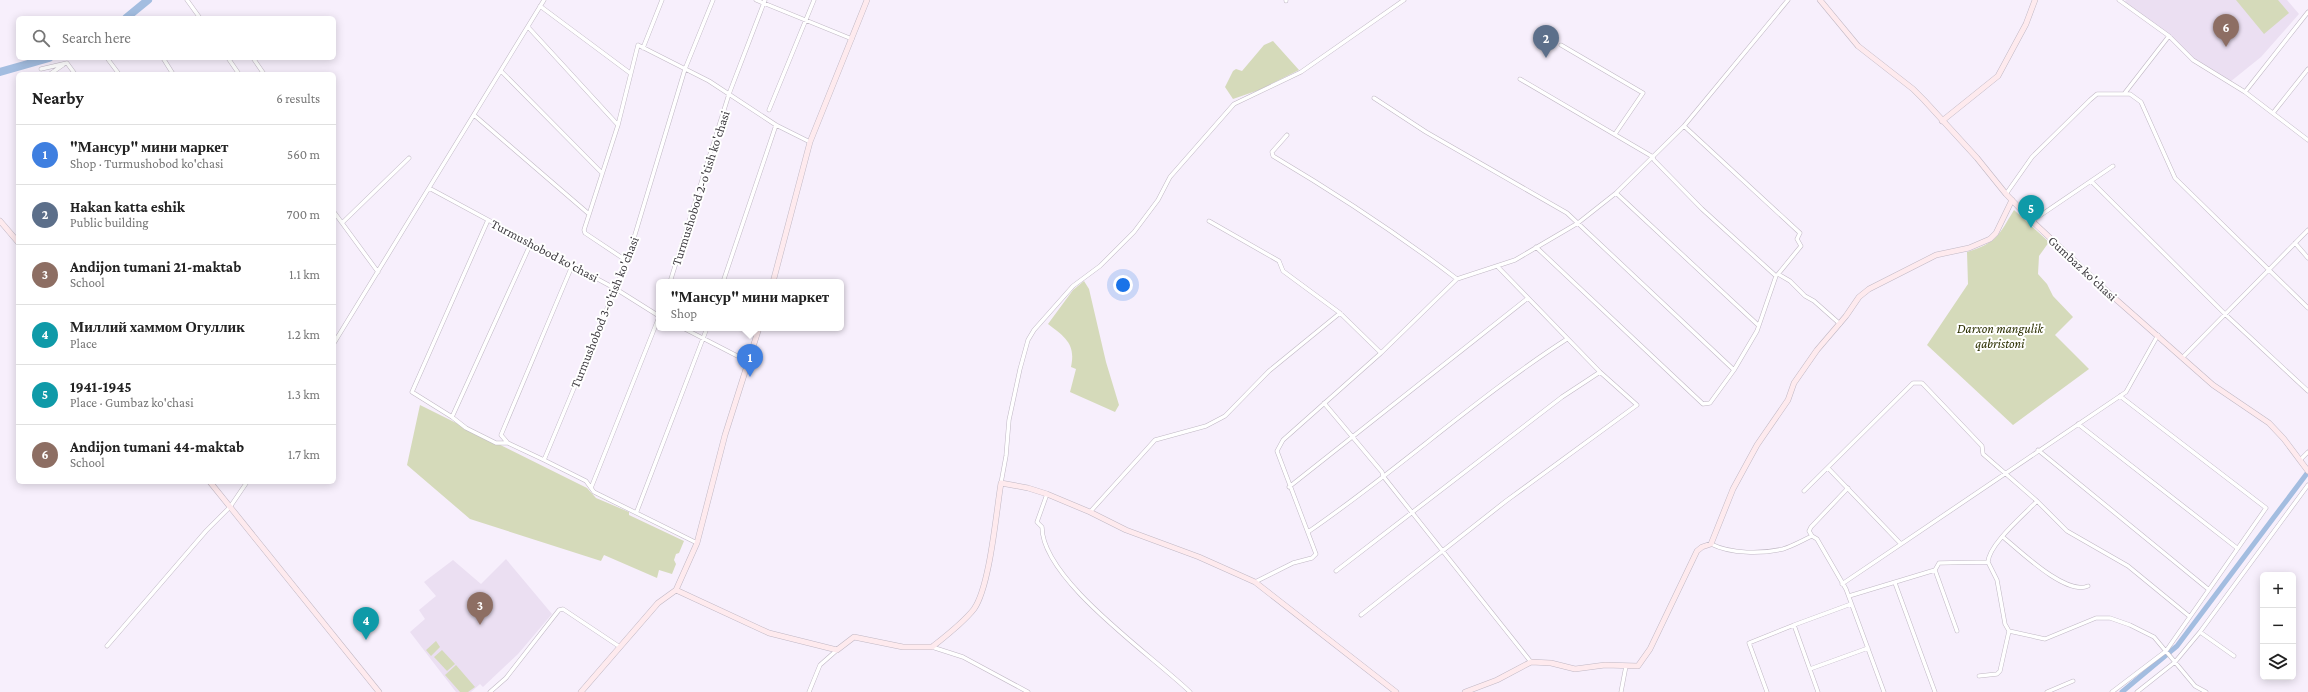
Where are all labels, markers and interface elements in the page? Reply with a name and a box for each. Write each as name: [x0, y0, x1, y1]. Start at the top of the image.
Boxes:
pin: 6: [2213, 14, 2239, 47]
search box: [16, 16, 336, 60]
pin: 2: [1533, 25, 1559, 58]
icon: search: [30, 27, 52, 49]
text: Search here: [62, 30, 131, 46]
text: Nearby: [32, 89, 84, 108]
text: 6 results: [276, 91, 320, 106]
street label: Turmushobod 2-o'tish ko'chasi: [668, 108, 733, 267]
text: "Мансур" мини маркет: [70, 139, 228, 155]
text: 1: [43, 147, 47, 162]
text: 560 m: [287, 147, 320, 162]
text: Shop · Turmushobod ko'chasi: [70, 156, 224, 171]
pin: 5: [2018, 195, 2044, 228]
text: Hakan katta eshik: [70, 199, 185, 215]
text: 2: [42, 207, 48, 222]
text: 700 m: [287, 207, 320, 222]
text: Public building: [70, 215, 149, 230]
street label: Turmushobod ko'chasi: [489, 216, 601, 285]
street label: Gumbaz ko'chasi: [2045, 233, 2121, 304]
street label: Turmushobod 3-o'tish ko'chasi: [567, 234, 642, 390]
text: Andijon tumani 21-maktab: [70, 259, 241, 275]
text: 3: [42, 267, 48, 282]
text: 1.1 km: [289, 267, 320, 282]
text: School: [70, 275, 105, 290]
your location: [1113, 275, 1133, 295]
popup: [656, 279, 844, 331]
text: "Мансур" мини маркет: [671, 289, 829, 305]
text: Shop: [671, 306, 697, 321]
text: Миллий хаммом Огуллик: [70, 319, 245, 335]
park label: Darxon mangulik qabristoni: [1957, 321, 2044, 351]
text: 4: [41, 327, 49, 342]
text: 1.2 km: [287, 327, 320, 342]
text: Place: [70, 336, 97, 351]
pin: 1: [737, 344, 763, 377]
text: 1941-1945: [70, 379, 132, 395]
text: 5: [42, 387, 48, 402]
text: 1.3 km: [287, 387, 320, 402]
text: Place · Gumbaz ko'chasi: [70, 395, 194, 410]
text: Andijon tumani 44-maktab: [70, 439, 244, 455]
text: 6: [41, 447, 49, 462]
text: 1.7 km: [288, 447, 320, 462]
text: School: [70, 455, 105, 470]
map controls: [2260, 572, 2296, 680]
button: +: [2260, 572, 2296, 608]
pin: 3: [467, 592, 493, 625]
pin: 4: [353, 607, 379, 640]
button: −: [2260, 608, 2296, 644]
button: layers: [2260, 644, 2296, 680]

